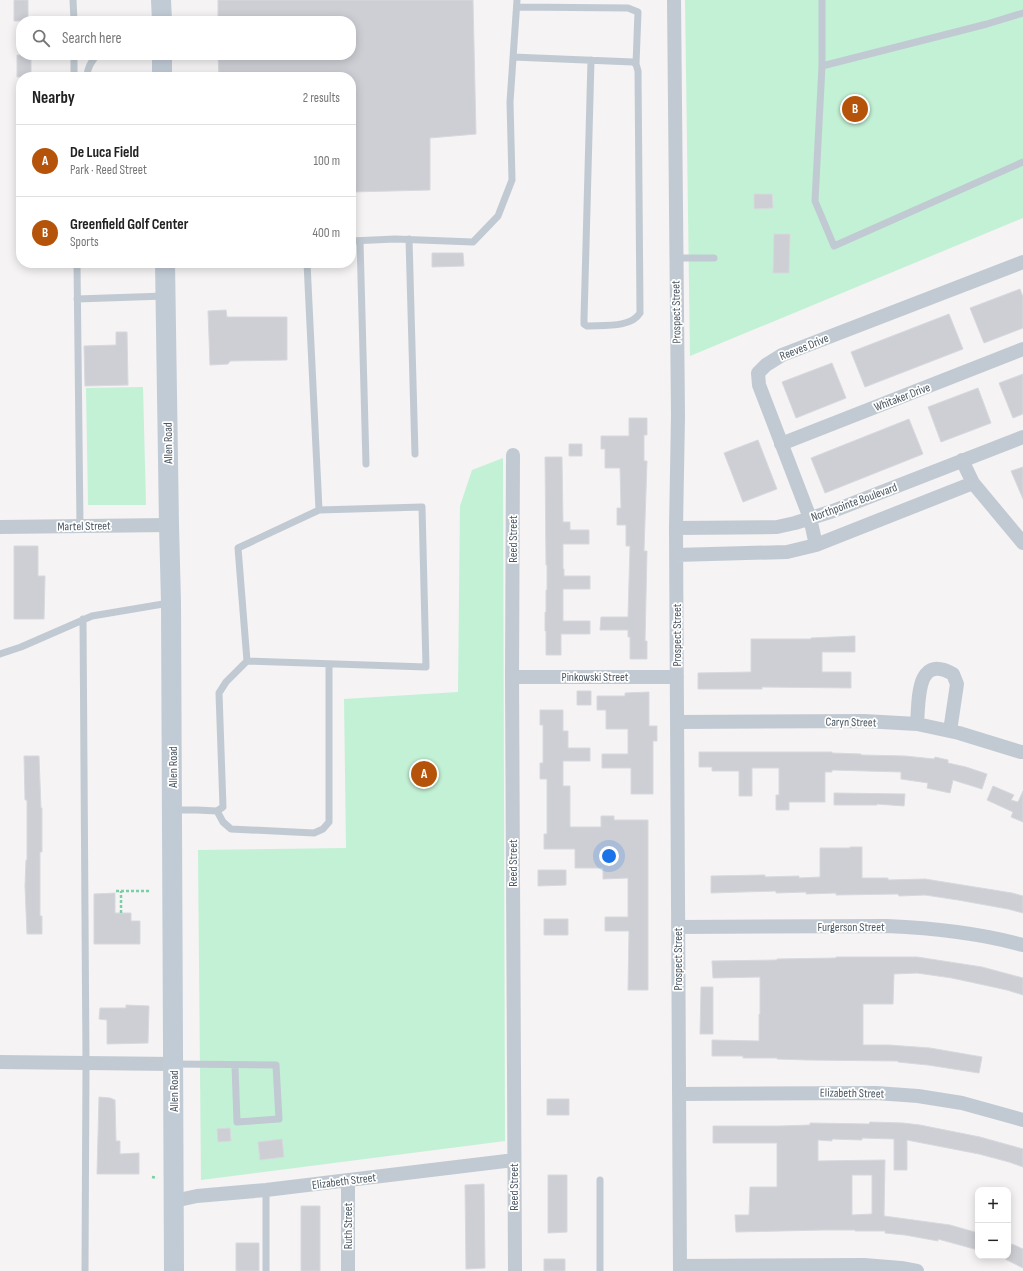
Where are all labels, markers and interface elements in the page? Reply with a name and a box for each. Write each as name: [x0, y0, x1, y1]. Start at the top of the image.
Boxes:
search box: [16, 16, 356, 60]
icon: search: [30, 27, 52, 49]
text: Search here: [62, 29, 122, 48]
text: Nearby: [32, 88, 75, 108]
text: 2 results: [303, 90, 340, 106]
pin: B: [842, 94, 868, 124]
text: De Luca Field: [70, 143, 139, 162]
text: A: [42, 153, 48, 169]
text: 100 m: [313, 153, 340, 169]
text: Park · Reed Street: [70, 162, 147, 178]
text: Greenfield Golf Center: [70, 215, 188, 234]
text: B: [42, 225, 48, 241]
text: 400 m: [313, 225, 340, 241]
text: Sports: [70, 234, 99, 250]
street label: Prospect Street: [668, 280, 685, 344]
street label: Reeves Drive: [777, 331, 831, 364]
street label: Whitaker Drive: [872, 380, 933, 415]
street label: Allen Road: [161, 422, 176, 465]
street label: Northpointe Boulevard: [809, 480, 899, 525]
street label: Reed Street: [506, 515, 521, 563]
street label: Martel Street: [57, 519, 111, 534]
street label: Prospect Street: [670, 603, 685, 667]
street label: Pinkowski Street: [562, 670, 629, 685]
street label: Caryn Street: [825, 715, 877, 730]
street label: Allen Road: [166, 746, 181, 789]
pin: A: [411, 759, 437, 789]
street label: Reed Street: [506, 839, 521, 887]
your location: [599, 846, 619, 866]
street label: Furgerson Street: [817, 920, 885, 935]
street label: Prospect Street: [671, 927, 686, 991]
street label: Allen Road: [167, 1070, 182, 1113]
street label: Elizabeth Street: [820, 1085, 885, 1102]
street label: Reed Street: [507, 1163, 522, 1211]
street label: Elizabeth Street: [311, 1170, 377, 1193]
map controls: [975, 1187, 1011, 1259]
button: +: [975, 1187, 1011, 1223]
street label: Ruth Street: [341, 1202, 356, 1249]
button: −: [975, 1223, 1011, 1259]

